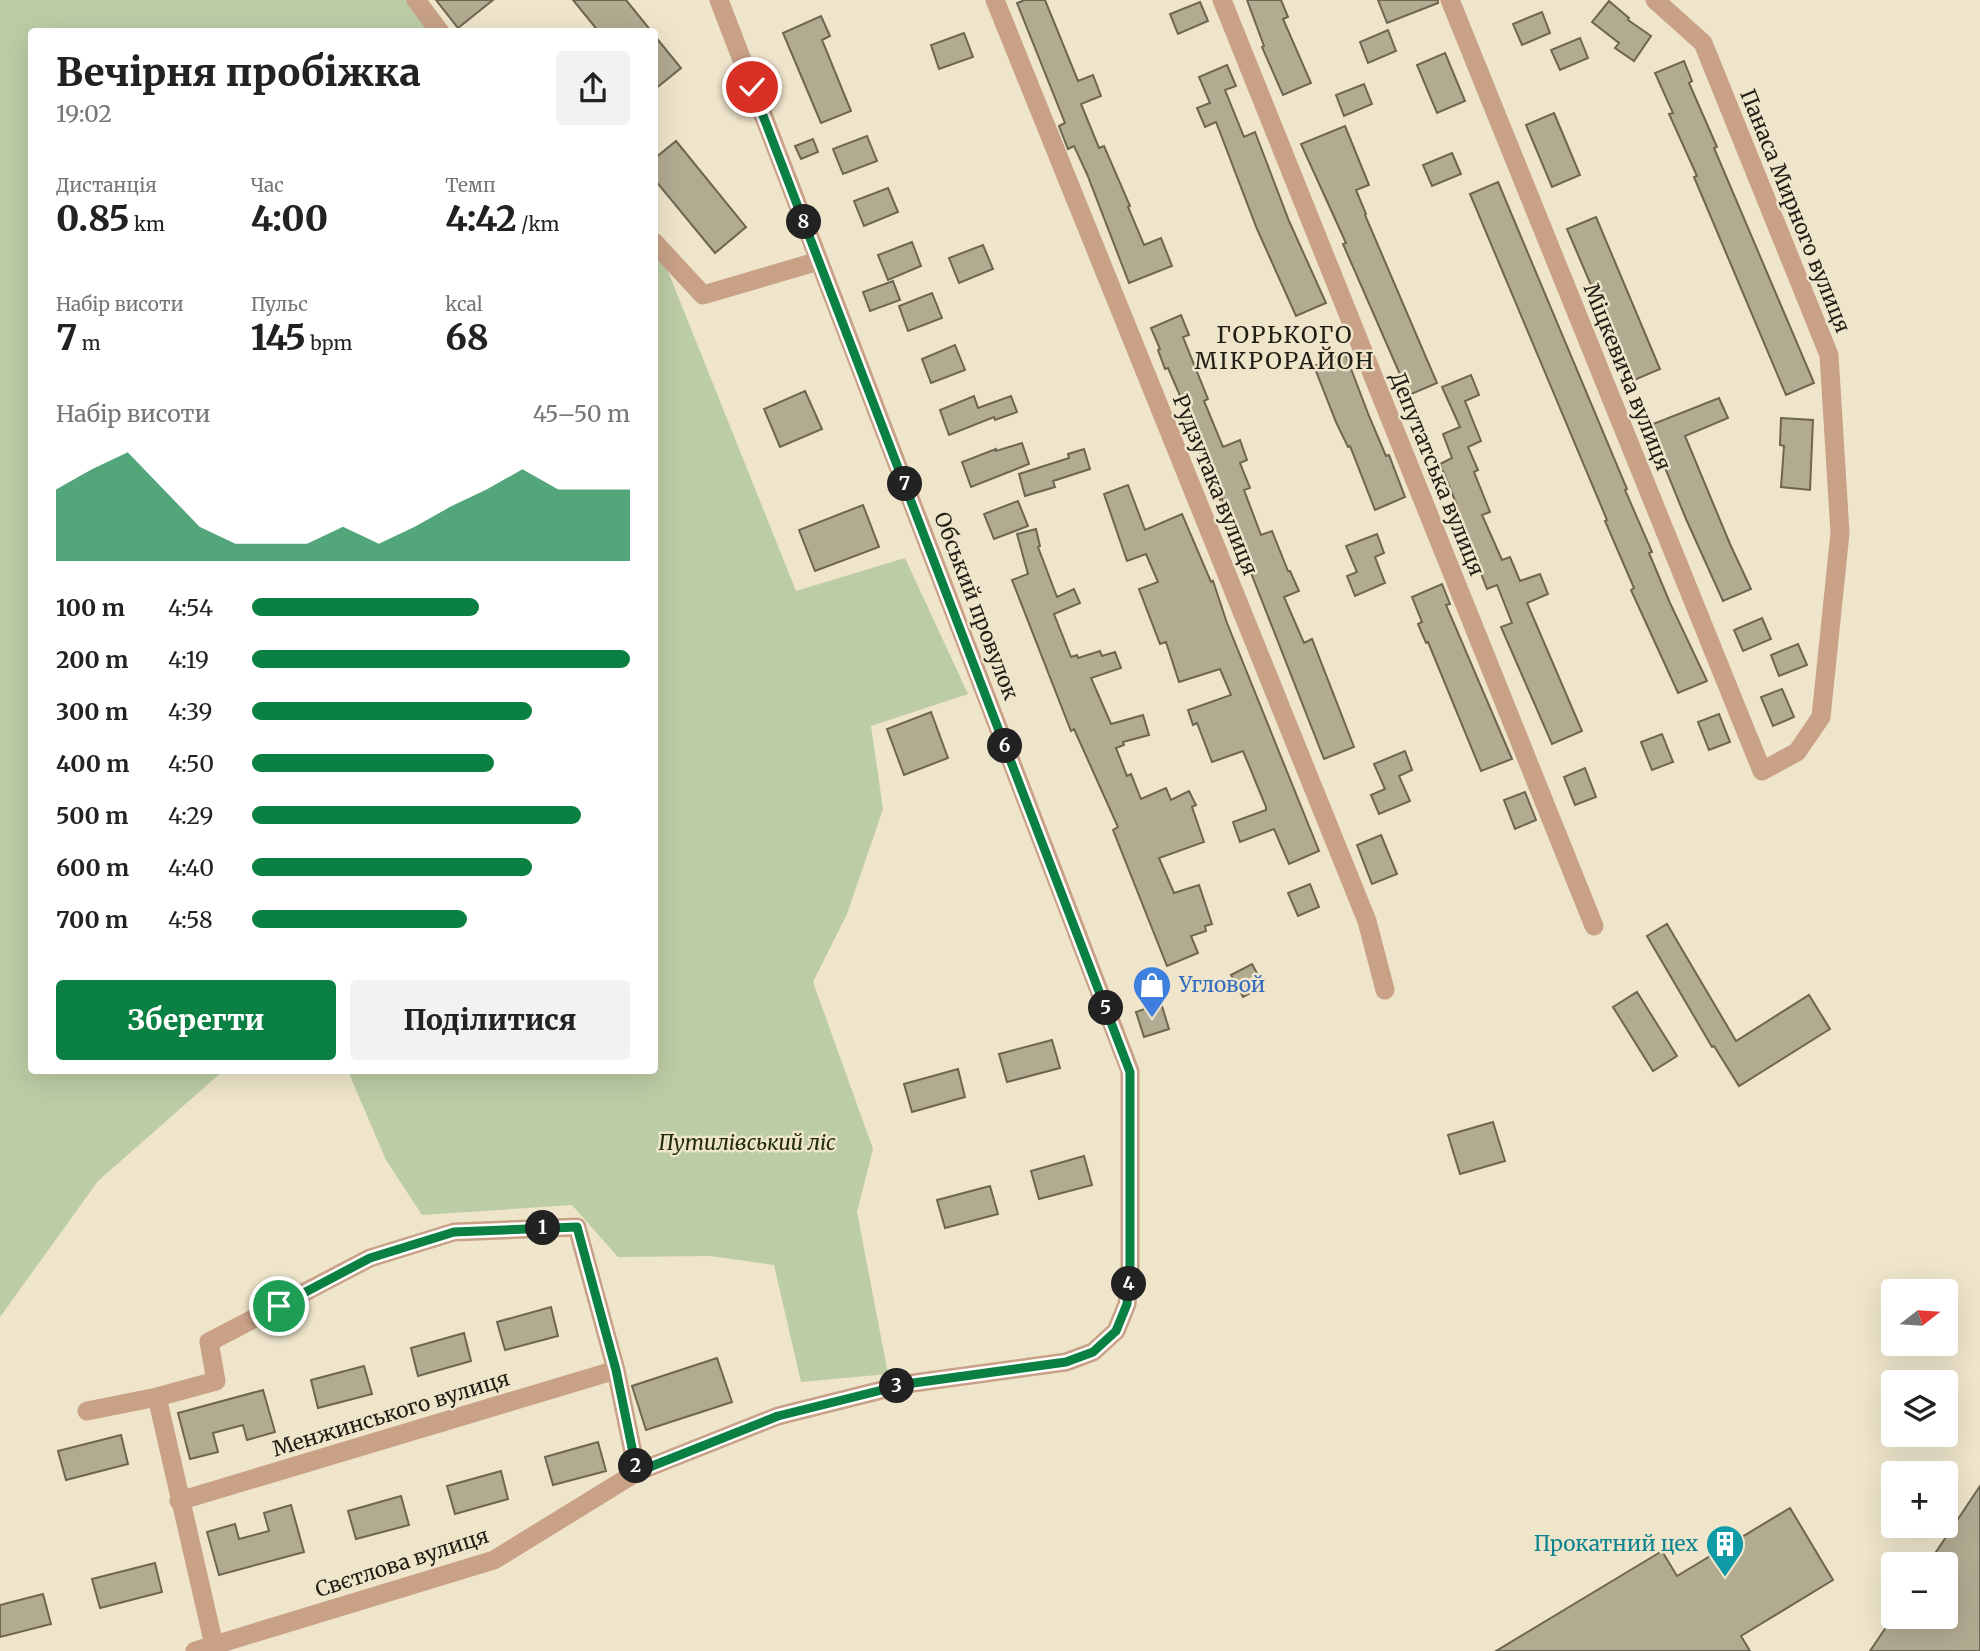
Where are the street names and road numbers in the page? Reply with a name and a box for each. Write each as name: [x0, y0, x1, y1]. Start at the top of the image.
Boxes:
street label: Панаса Мирного вулиця: [1734, 85, 1857, 337]
street label: Міцкевича вулиця: [1578, 279, 1677, 474]
street label: Депутатська вулиця: [1384, 368, 1491, 580]
street label: Рудзутака вулиця: [1167, 390, 1264, 579]
street label: Обський провулок: [928, 508, 1025, 704]
street label: Менжинського вулиця: [269, 1365, 513, 1462]
street label: Свєтлова вулиця: [312, 1522, 492, 1603]

